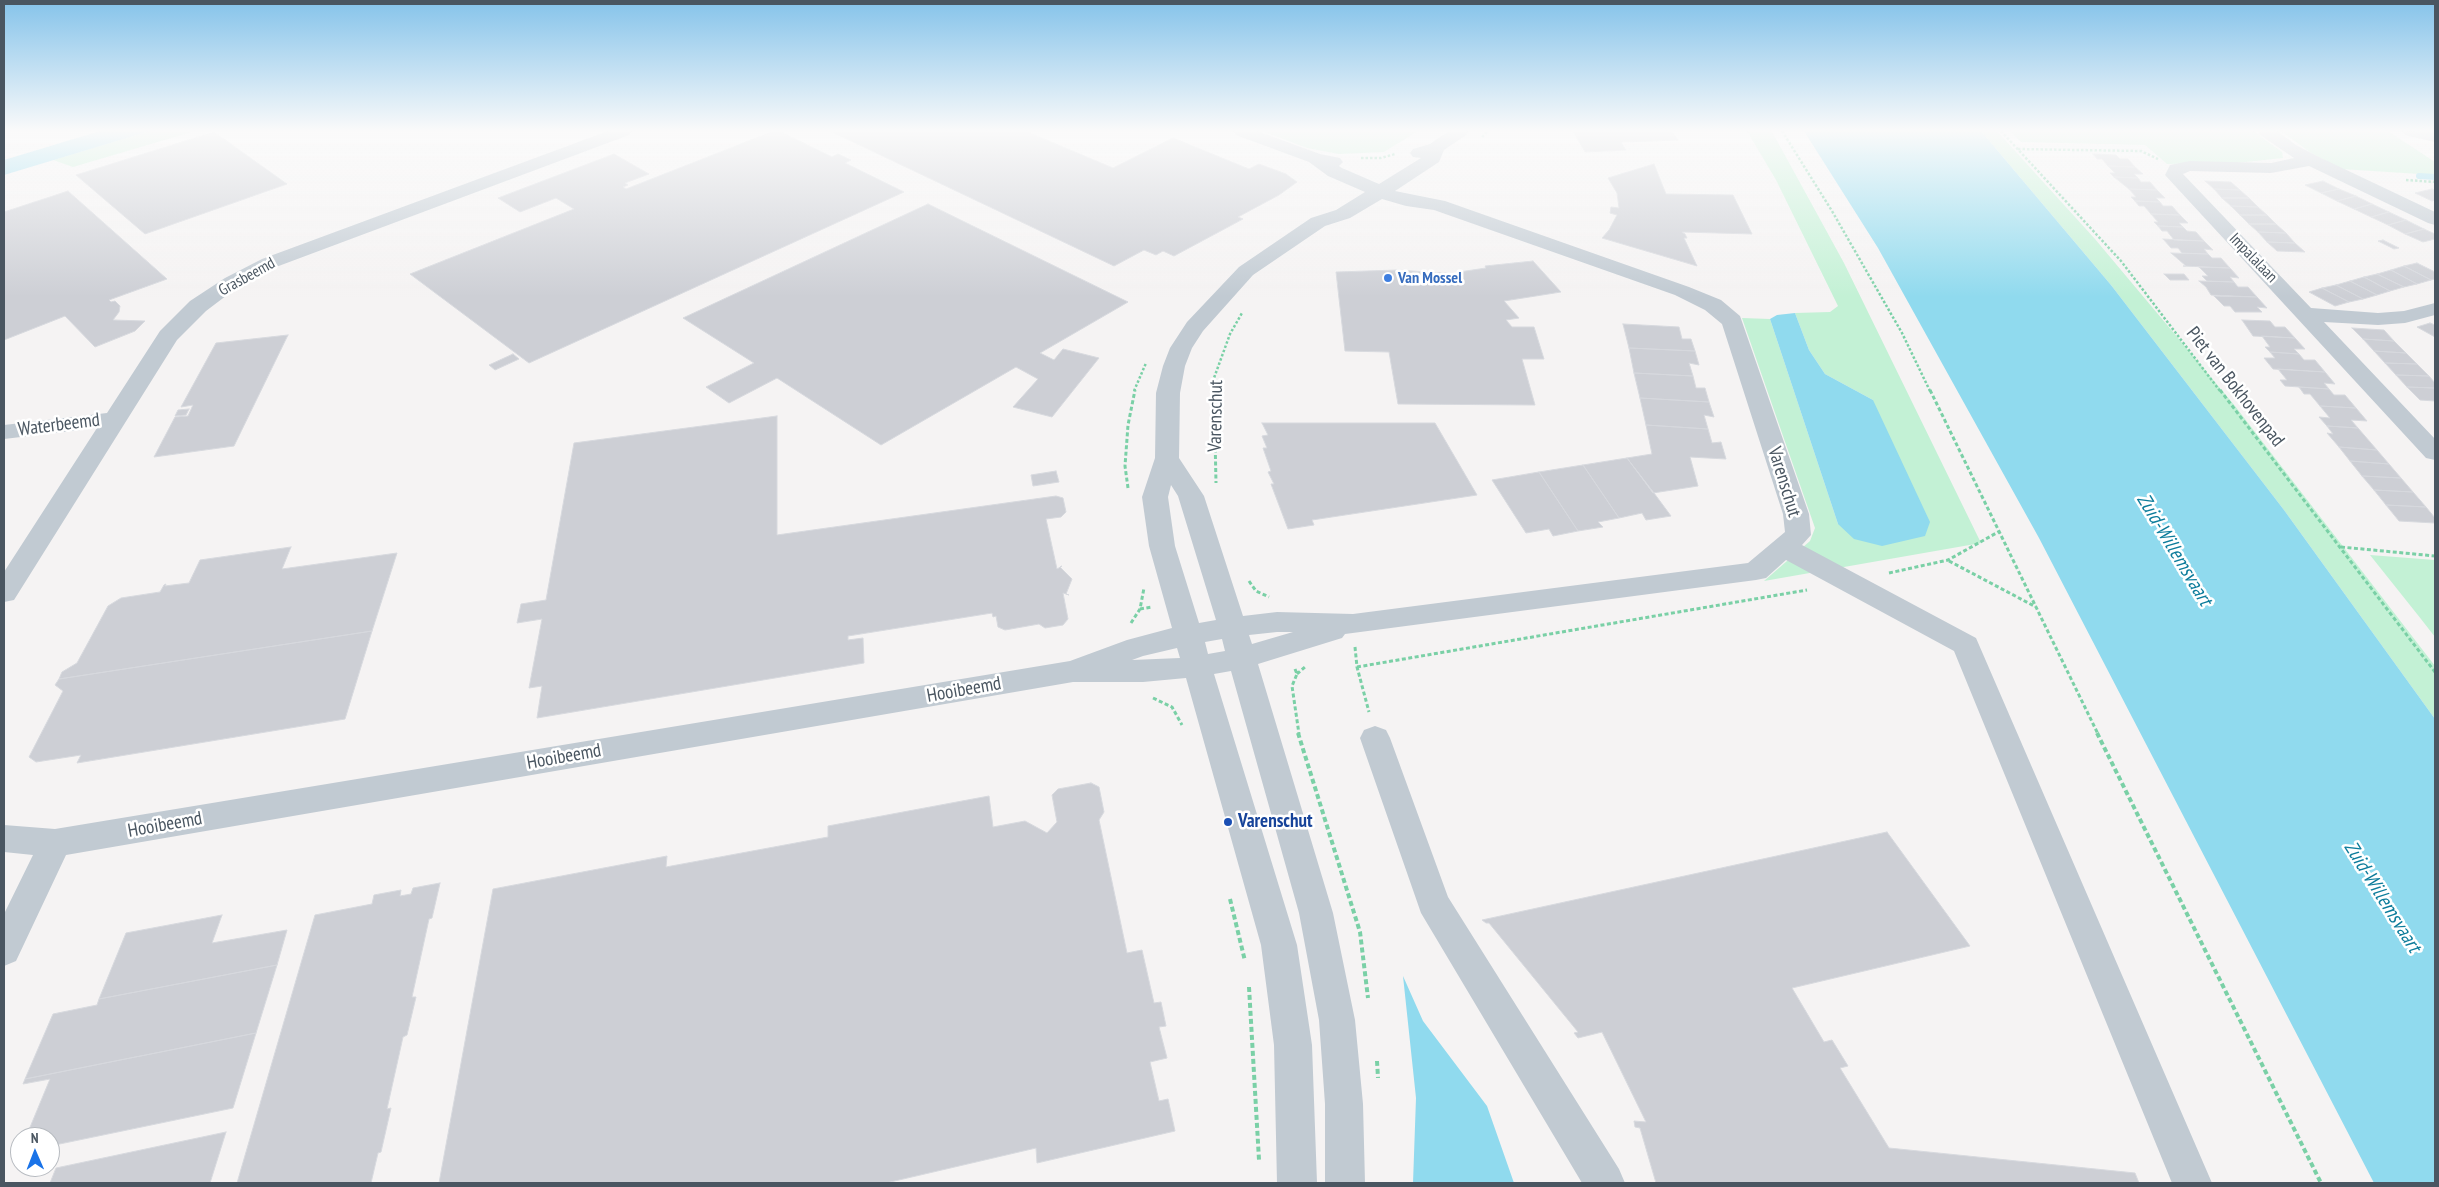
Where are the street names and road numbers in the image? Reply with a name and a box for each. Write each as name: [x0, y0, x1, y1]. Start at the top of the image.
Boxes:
street label: Impalalaan: [2225, 229, 2281, 287]
street label: Grasbeemd: [215, 254, 279, 300]
street label: Piet van Bokhovenpad: [2181, 323, 2289, 451]
street label: Varenschut: [1204, 380, 1228, 452]
street label: Waterbeemd: [17, 409, 101, 441]
street label: Varenschut: [1763, 444, 1805, 520]
street label: Hooibeemd: [925, 672, 1003, 708]
street label: Hooibeemd: [525, 739, 603, 775]
street label: Hooibeemd: [126, 807, 204, 843]

